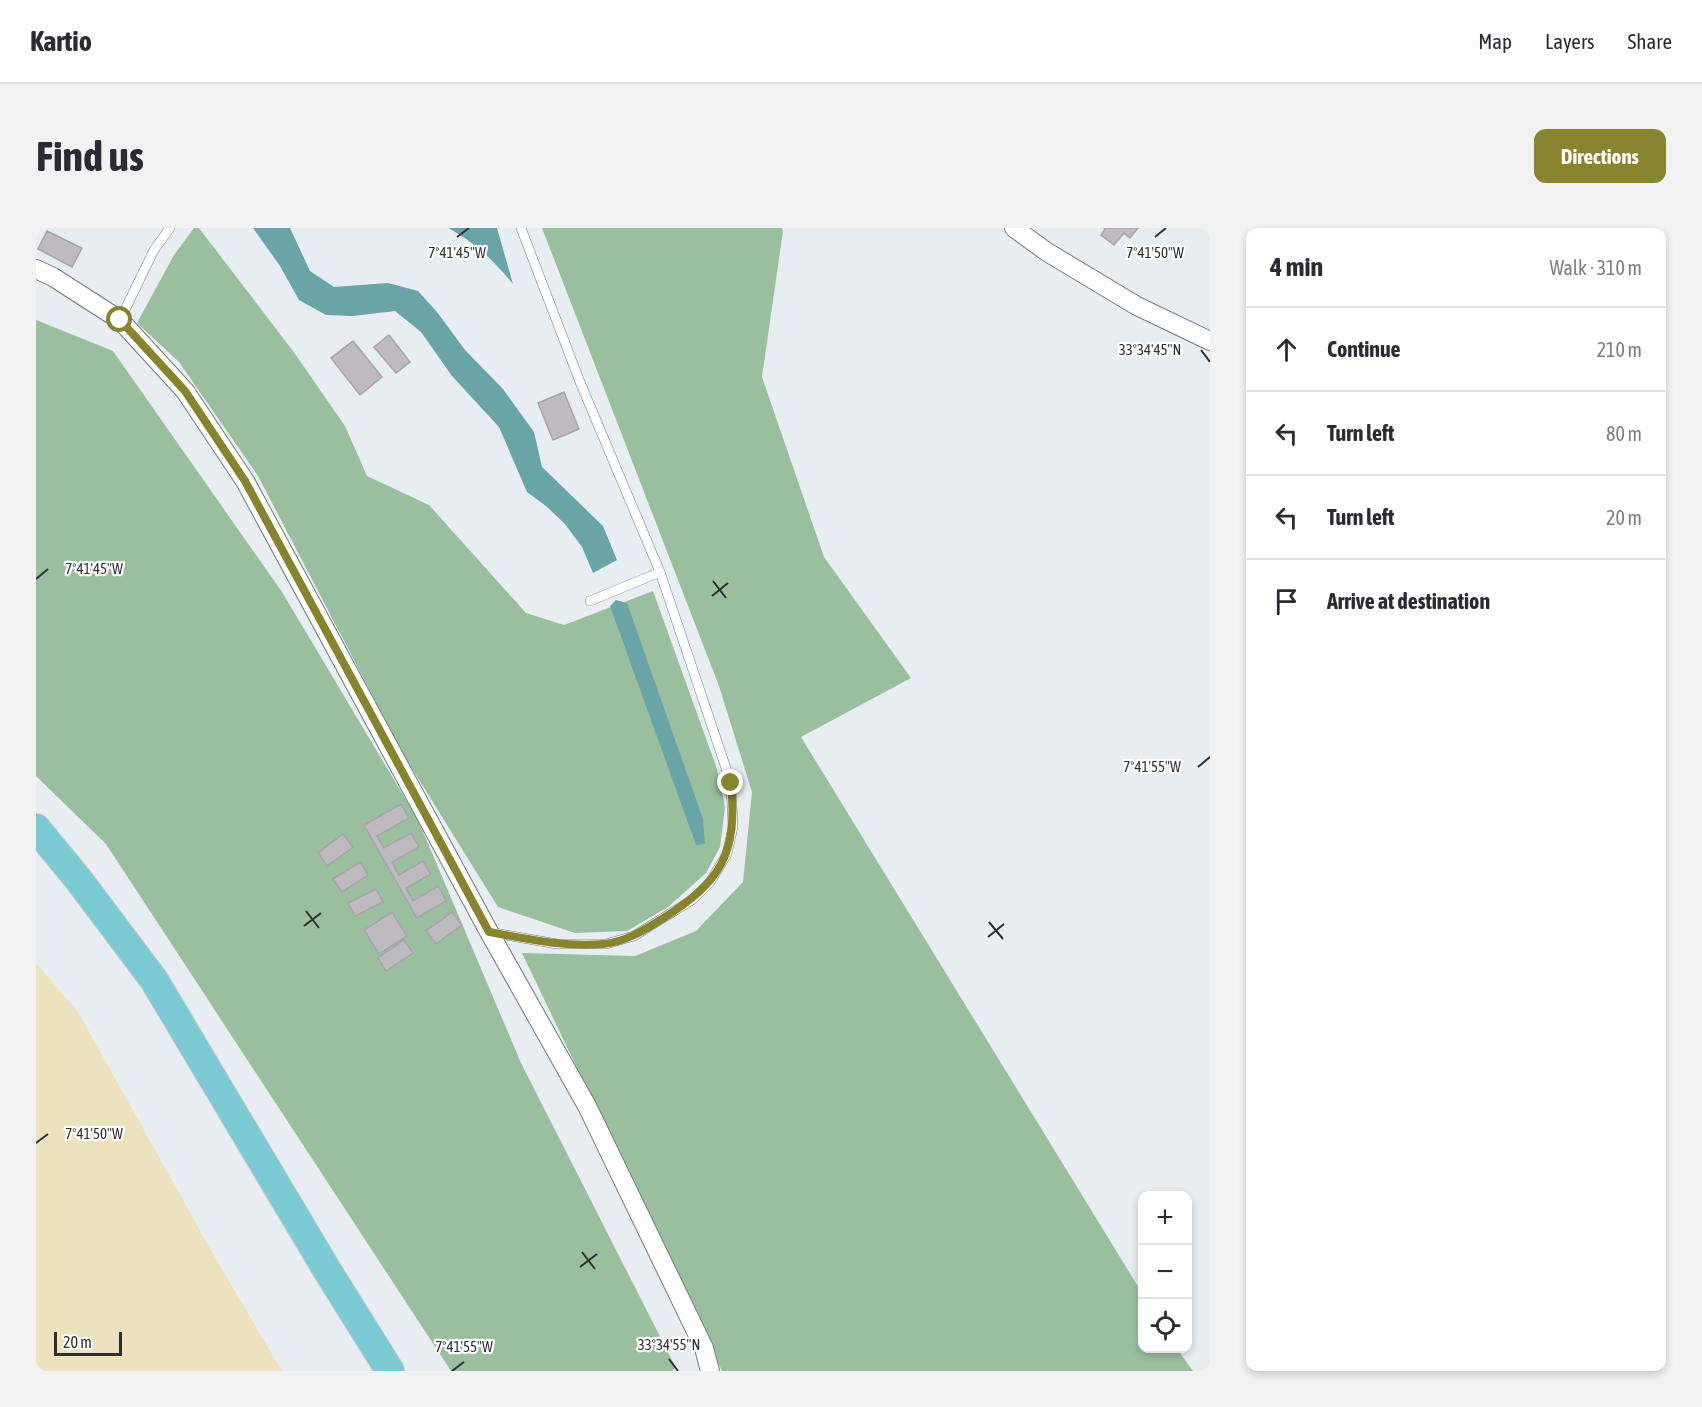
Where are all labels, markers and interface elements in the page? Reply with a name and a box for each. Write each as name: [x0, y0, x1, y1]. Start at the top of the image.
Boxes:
text: Kartio: [30, 25, 92, 57]
text: Map: [1478, 29, 1512, 53]
text: Layers: [1545, 29, 1595, 53]
text: Share: [1628, 29, 1672, 53]
button: Directions: [1534, 129, 1666, 183]
text: Find us: [36, 132, 144, 180]
text: 7°41'45"W: [428, 244, 486, 261]
text: 7°41'50"W: [1126, 244, 1184, 261]
text: 4 min: [1270, 252, 1323, 282]
text: Walk · 310 m: [1550, 256, 1642, 279]
route start: [106, 306, 132, 332]
icon: ahead: [1270, 333, 1303, 366]
text: Continue: [1327, 336, 1401, 362]
text: 210 m: [1597, 338, 1642, 361]
text: 33°34'45"N: [1119, 341, 1181, 358]
icon: left: [1270, 417, 1303, 450]
text: Turn left: [1327, 420, 1394, 446]
text: 80 m: [1606, 422, 1642, 445]
icon: left: [1270, 501, 1303, 534]
text: Turn left: [1327, 504, 1394, 530]
text: 20 m: [1606, 506, 1642, 529]
text: 7°41'45"W: [65, 560, 123, 577]
icon: arrive: [1270, 585, 1303, 618]
text: Arrive at destination: [1327, 588, 1490, 614]
text: 7°41'55"W: [1123, 758, 1181, 775]
route end: [717, 769, 743, 795]
text: 7°41'50"W: [65, 1125, 123, 1142]
map controls: [1138, 1191, 1192, 1353]
button: +: [1138, 1191, 1192, 1245]
button: −: [1138, 1245, 1192, 1299]
button: locate: [1138, 1299, 1192, 1353]
scale bar: [54, 1329, 122, 1356]
text: 20 m: [63, 1333, 92, 1351]
text: 33°34'55"N: [638, 1336, 700, 1353]
text: 7°41'55"W: [435, 1338, 493, 1355]

